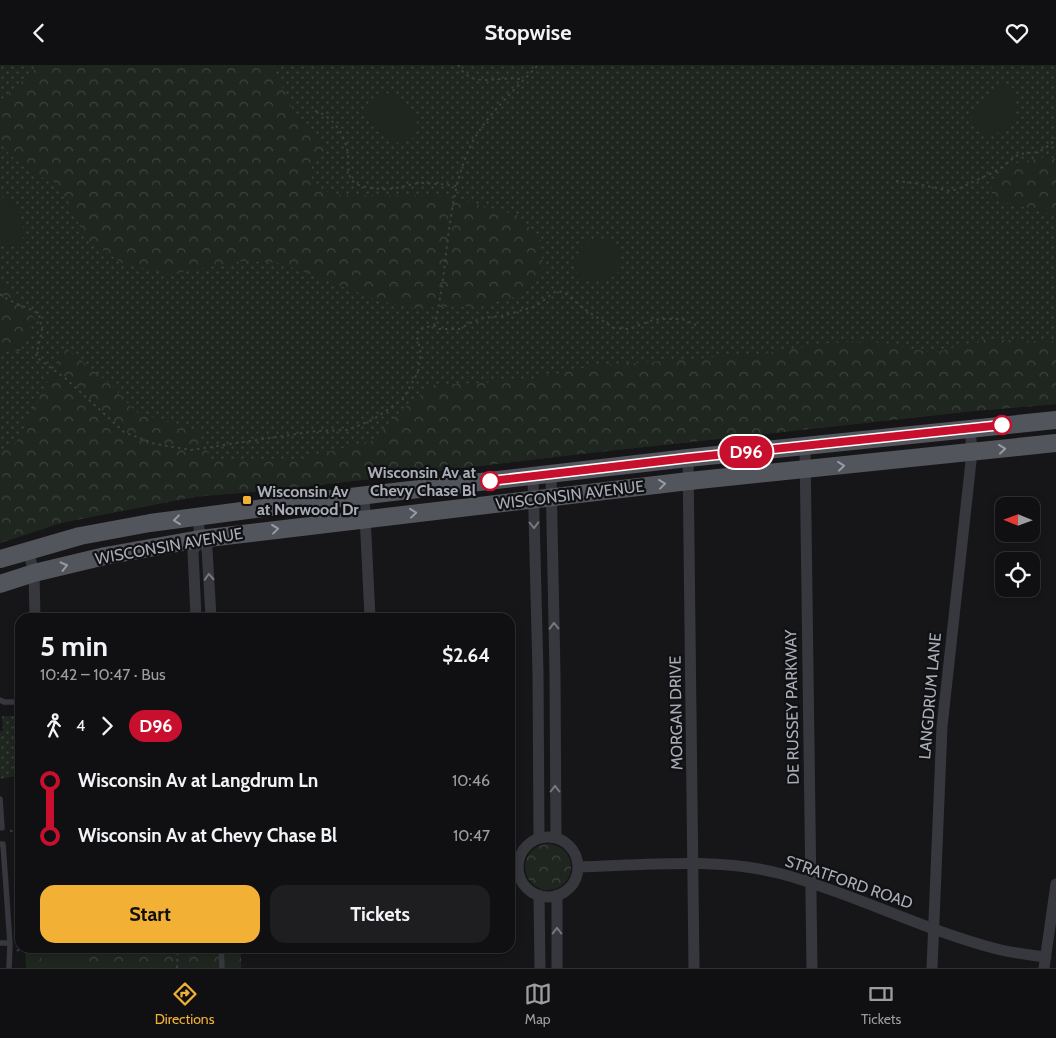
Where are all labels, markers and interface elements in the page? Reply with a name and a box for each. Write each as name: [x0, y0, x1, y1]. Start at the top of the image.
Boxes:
icon: back: [25, 19, 53, 47]
text: Stopwise: [485, 19, 571, 46]
icon: heart: [1003, 19, 1031, 47]
unlabelled marker: [992, 415, 1012, 435]
line badge: D96: [717, 436, 775, 468]
text: D96: [729, 441, 763, 463]
one-way arrow: [999, 443, 1007, 454]
one-way arrow: [837, 461, 845, 472]
place label: Wisconsin Av at Chevy Chase Bl: [368, 463, 476, 500]
marker: Wisconsin Av at Chevy Chase Bl: [480, 471, 500, 491]
street label: WISCONSIN AVENUE: [495, 476, 645, 514]
one-way arrow: [658, 479, 666, 490]
place label: Wisconsin Av at Norwood Dr: [257, 482, 359, 519]
marker: Wisconsin Av at Norwood Dr: [241, 494, 253, 506]
north arrow: [995, 497, 1040, 543]
map controls: [995, 497, 1040, 597]
one-way arrow: [410, 508, 418, 519]
one-way arrow: [172, 514, 180, 525]
one-way arrow: [529, 522, 539, 529]
street label: WISCONSIN AVENUE: [94, 524, 244, 568]
one-way arrow: [272, 524, 280, 535]
button: locate: [995, 552, 1040, 597]
one-way arrow: [59, 561, 68, 572]
one-way arrow: [203, 573, 214, 581]
one-way arrow: [549, 622, 559, 630]
street label: DE RUSSEY PARKWAY: [781, 628, 803, 785]
text: 5 min: [40, 629, 108, 663]
street label: LANGDRUM LANE: [915, 632, 945, 760]
text: $2.64: [442, 644, 490, 667]
street label: MORGAN DRIVE: [666, 656, 686, 770]
text: 10:42 – 10:47 · Bus: [40, 665, 166, 684]
icon: walk: [40, 712, 68, 740]
icon: forward: [93, 712, 121, 740]
text: D96: [139, 715, 172, 737]
text: 4: [76, 716, 85, 735]
text: Wisconsin Av at Langdrum Ln: [78, 769, 318, 792]
text: 10:46: [452, 771, 490, 790]
one-way arrow: [550, 784, 560, 792]
text: Wisconsin Av at Chevy Chase Bl: [78, 824, 337, 847]
text: 10:47: [453, 826, 490, 845]
street label: STRATFORD ROAD: [783, 851, 915, 913]
button: Start: [40, 885, 260, 943]
button: Tickets: [270, 885, 490, 943]
one-way arrow: [552, 927, 562, 935]
tab: Directions: [155, 980, 214, 1028]
tab: Map: [524, 980, 552, 1028]
tab: Tickets: [861, 980, 901, 1028]

